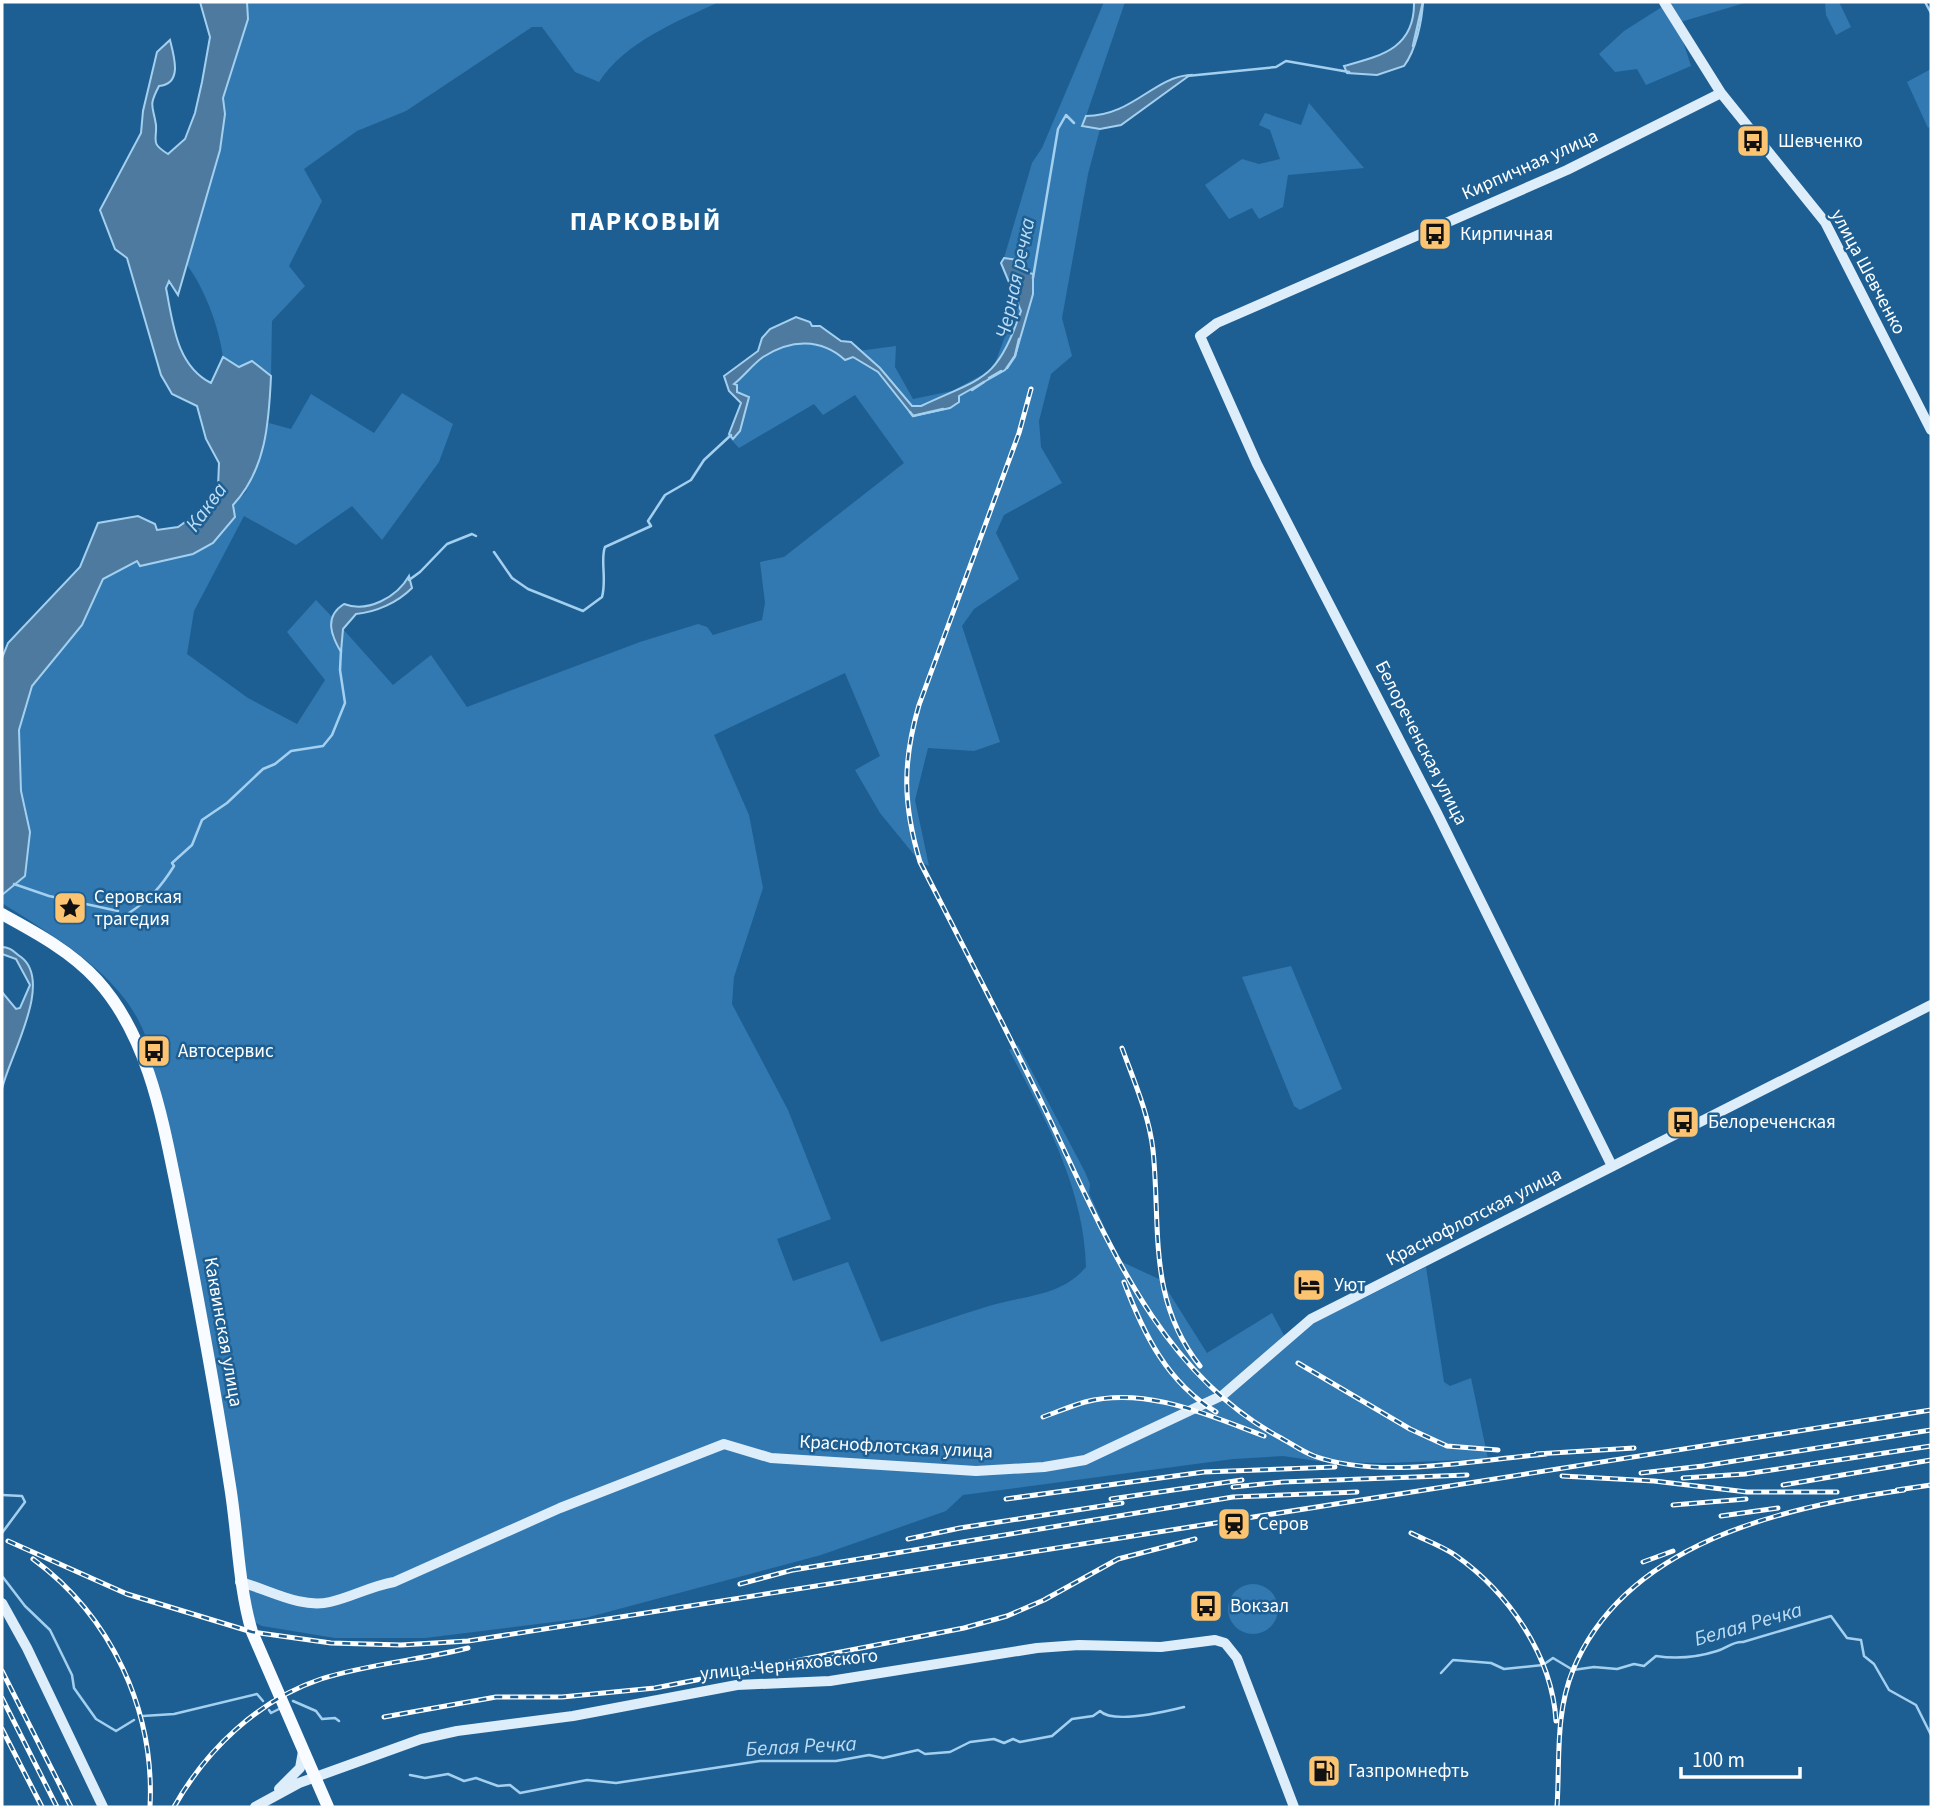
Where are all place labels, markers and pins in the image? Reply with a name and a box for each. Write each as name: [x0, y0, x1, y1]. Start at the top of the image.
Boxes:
bus stop icon: Шевченко: [1734, 122, 1772, 160]
place label: Шевченко: [1778, 128, 1863, 155]
bus stop icon: Кирпичная: [1416, 215, 1454, 253]
place label: Кирпичная: [1460, 221, 1553, 248]
place label: Серовская трагедия: [94, 884, 182, 933]
place icon: Серовская трагедия: [51, 889, 89, 927]
bus stop icon: Автосервис: [135, 1032, 173, 1070]
place label: Автосервис: [178, 1038, 274, 1065]
bus stop icon: Белореченская: [1664, 1103, 1702, 1141]
place label: Белореченская: [1708, 1109, 1836, 1136]
hotel icon: Уют: [1290, 1266, 1328, 1304]
place label: Уют: [1334, 1272, 1366, 1299]
station icon: Серов: [1215, 1505, 1253, 1543]
place label: Серов: [1258, 1511, 1309, 1538]
bus stop icon: Вокзал: [1187, 1587, 1225, 1625]
place label: Вокзал: [1230, 1593, 1289, 1620]
fuel station icon: Газпромнефть: [1305, 1752, 1343, 1790]
place label: Газпромнефть: [1348, 1758, 1469, 1785]

